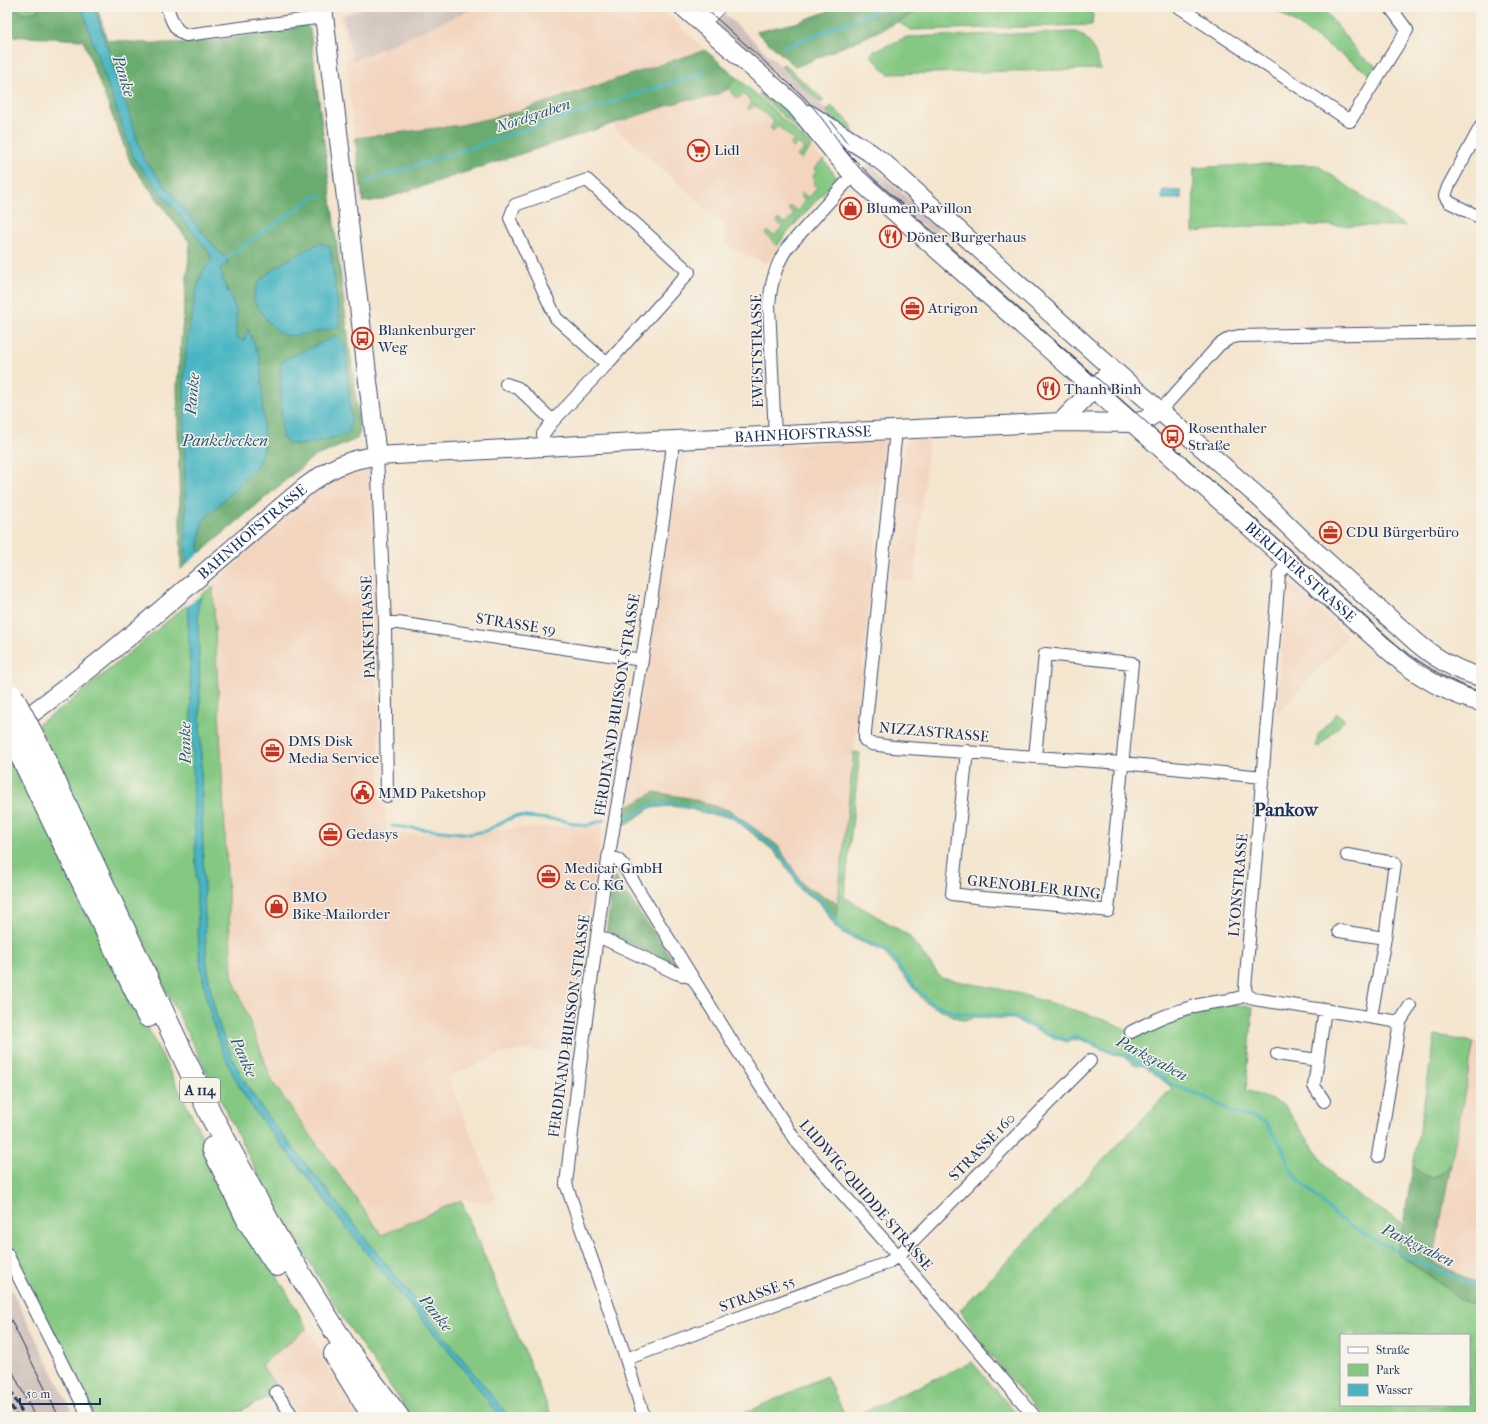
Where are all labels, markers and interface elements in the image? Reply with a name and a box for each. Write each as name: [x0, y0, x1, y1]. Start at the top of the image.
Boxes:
water label: Panke: [108, 52, 139, 100]
water label: Nordgraben: [492, 94, 573, 136]
supermarket icon: Lidl: [686, 137, 712, 163]
place label: Lidl: [714, 141, 740, 159]
shop icon: Blumen Pavillon: [837, 195, 863, 221]
place label: Blumen Pavillon: [866, 199, 972, 217]
restaurant icon: Döner Burgerhaus: [877, 224, 903, 250]
place label: Döner Burgerhaus: [906, 228, 1027, 246]
street label: EWESTSTRASSE: [747, 294, 767, 408]
office icon: Atrigon: [900, 295, 926, 321]
place label: Atrigon: [927, 299, 978, 317]
place label: Blankenburger Weg: [377, 321, 476, 356]
bus stop icon: Blankenburger Weg: [350, 326, 376, 352]
water label: Panke: [181, 372, 203, 417]
restaurant icon: Thanh Binh: [1036, 376, 1062, 402]
place label: Thanh Binh: [1064, 380, 1142, 398]
place label: Rosenthaler Straße: [1188, 419, 1267, 454]
street label: BAHNHOFSTRASSE: [734, 422, 872, 446]
bus stop icon: Rosenthaler Straße: [1160, 424, 1186, 450]
water label: Pankebecken: [181, 431, 268, 450]
street label: BAHNHOFSTRASSE: [194, 480, 310, 583]
street label: BERLINER STRASSE: [1241, 518, 1360, 626]
office icon: CDU Bürgerbüro: [1318, 519, 1344, 545]
place label: CDU Bürgerbüro: [1346, 523, 1459, 541]
street label: PANKSTRASSE: [357, 575, 379, 679]
street label: FERDINAND-BUISSON-STRASSE: [590, 592, 644, 818]
street label: STRASSE 59: [475, 609, 557, 639]
street label: NIZZASTRASSE: [878, 718, 990, 746]
water label: Panke: [175, 721, 195, 765]
place label: DMS Disk Media Service: [288, 732, 380, 767]
office icon: DMS Disk Media Service: [259, 737, 285, 763]
public building icon: MMD Paketshop: [350, 780, 376, 806]
place label: MMD Paketshop: [378, 784, 486, 802]
district label: Pankow: [1254, 799, 1319, 821]
office icon: Gedasys: [317, 821, 343, 847]
place label: Gedasys: [346, 825, 399, 843]
street label: LYONSTRASSE: [1224, 832, 1252, 938]
place label: Medicar GmbH & Co. KG: [564, 859, 663, 894]
office icon: Medicar GmbH & Co. KG: [535, 864, 561, 890]
street label: GRENOBLER RING: [966, 871, 1102, 903]
place label: BMO Bike-Mailorder: [292, 888, 390, 923]
shop icon: BMO Bike-Mailorder: [263, 893, 289, 919]
street label: FERDINAND-BUISSON-STRASSE: [544, 913, 594, 1139]
water label: Parkgraben: [1112, 1031, 1191, 1085]
water label: Panke: [226, 1033, 262, 1081]
road number: A 114: [180, 1078, 220, 1102]
street label: STRASSE 160: [945, 1109, 1019, 1185]
street label: LUDWIG-QUIDDE-STRASSE: [796, 1116, 936, 1274]
water label: Parkgraben: [1378, 1219, 1457, 1271]
street label: STRASSE 55: [717, 1272, 797, 1316]
water label: Panke: [415, 1290, 457, 1336]
legend: [1340, 1334, 1470, 1406]
text: Straße: [1376, 1343, 1410, 1357]
text: Park: [1376, 1363, 1401, 1377]
scale bar: [20, 1380, 100, 1406]
text: Wasser: [1375, 1383, 1413, 1397]
text: 50 m: [26, 1387, 50, 1401]

